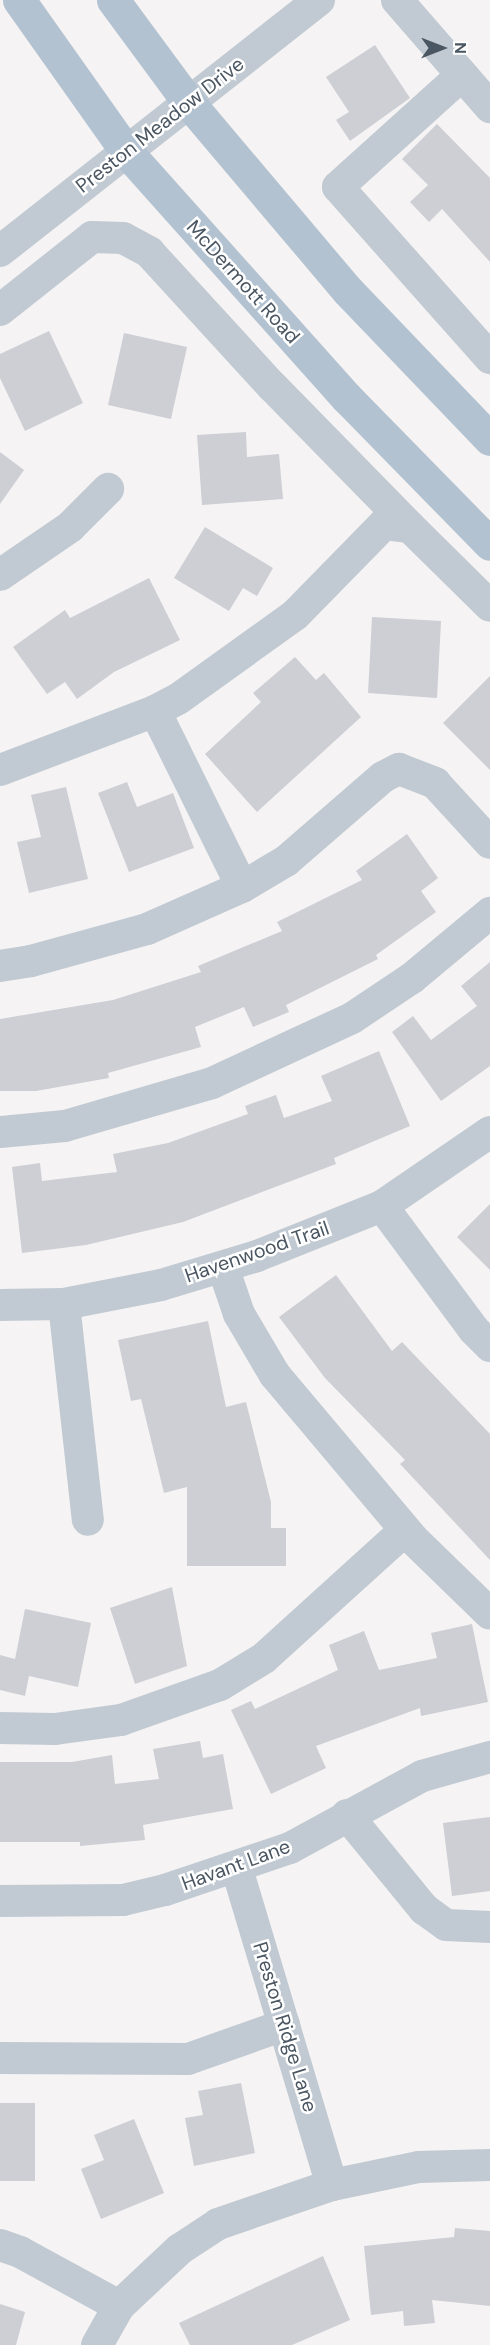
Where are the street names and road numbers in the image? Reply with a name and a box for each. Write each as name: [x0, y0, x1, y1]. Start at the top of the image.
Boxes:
street label: Preston Meadow Drive: [71, 52, 249, 198]
street label: McDermott Road: [181, 215, 305, 349]
street label: Havenwood Trail: [182, 1216, 332, 1288]
street label: Havant Lane: [178, 1834, 294, 1896]
street label: Preston Ridge Lane: [248, 1939, 322, 2115]

